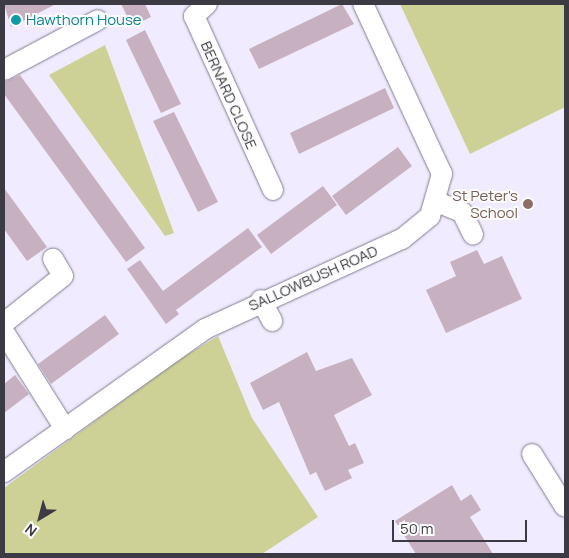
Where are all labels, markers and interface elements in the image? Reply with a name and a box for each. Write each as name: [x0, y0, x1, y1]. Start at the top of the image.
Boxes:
place label: Hawthorn House: [26, 11, 142, 29]
marker: Hawthorn House: [10, 14, 22, 26]
street label: BERNARD CLOSE: [197, 38, 261, 152]
place label: St Peter's School: [452, 186, 518, 221]
marker: St Peter's School: [522, 198, 534, 210]
street label: SALLOWBUSH ROAD: [246, 241, 380, 315]
north arrow: [15, 493, 65, 543]
scale bar: [394, 510, 529, 542]
text: 50 m: [400, 518, 434, 539]
text: N: [21, 520, 40, 541]

